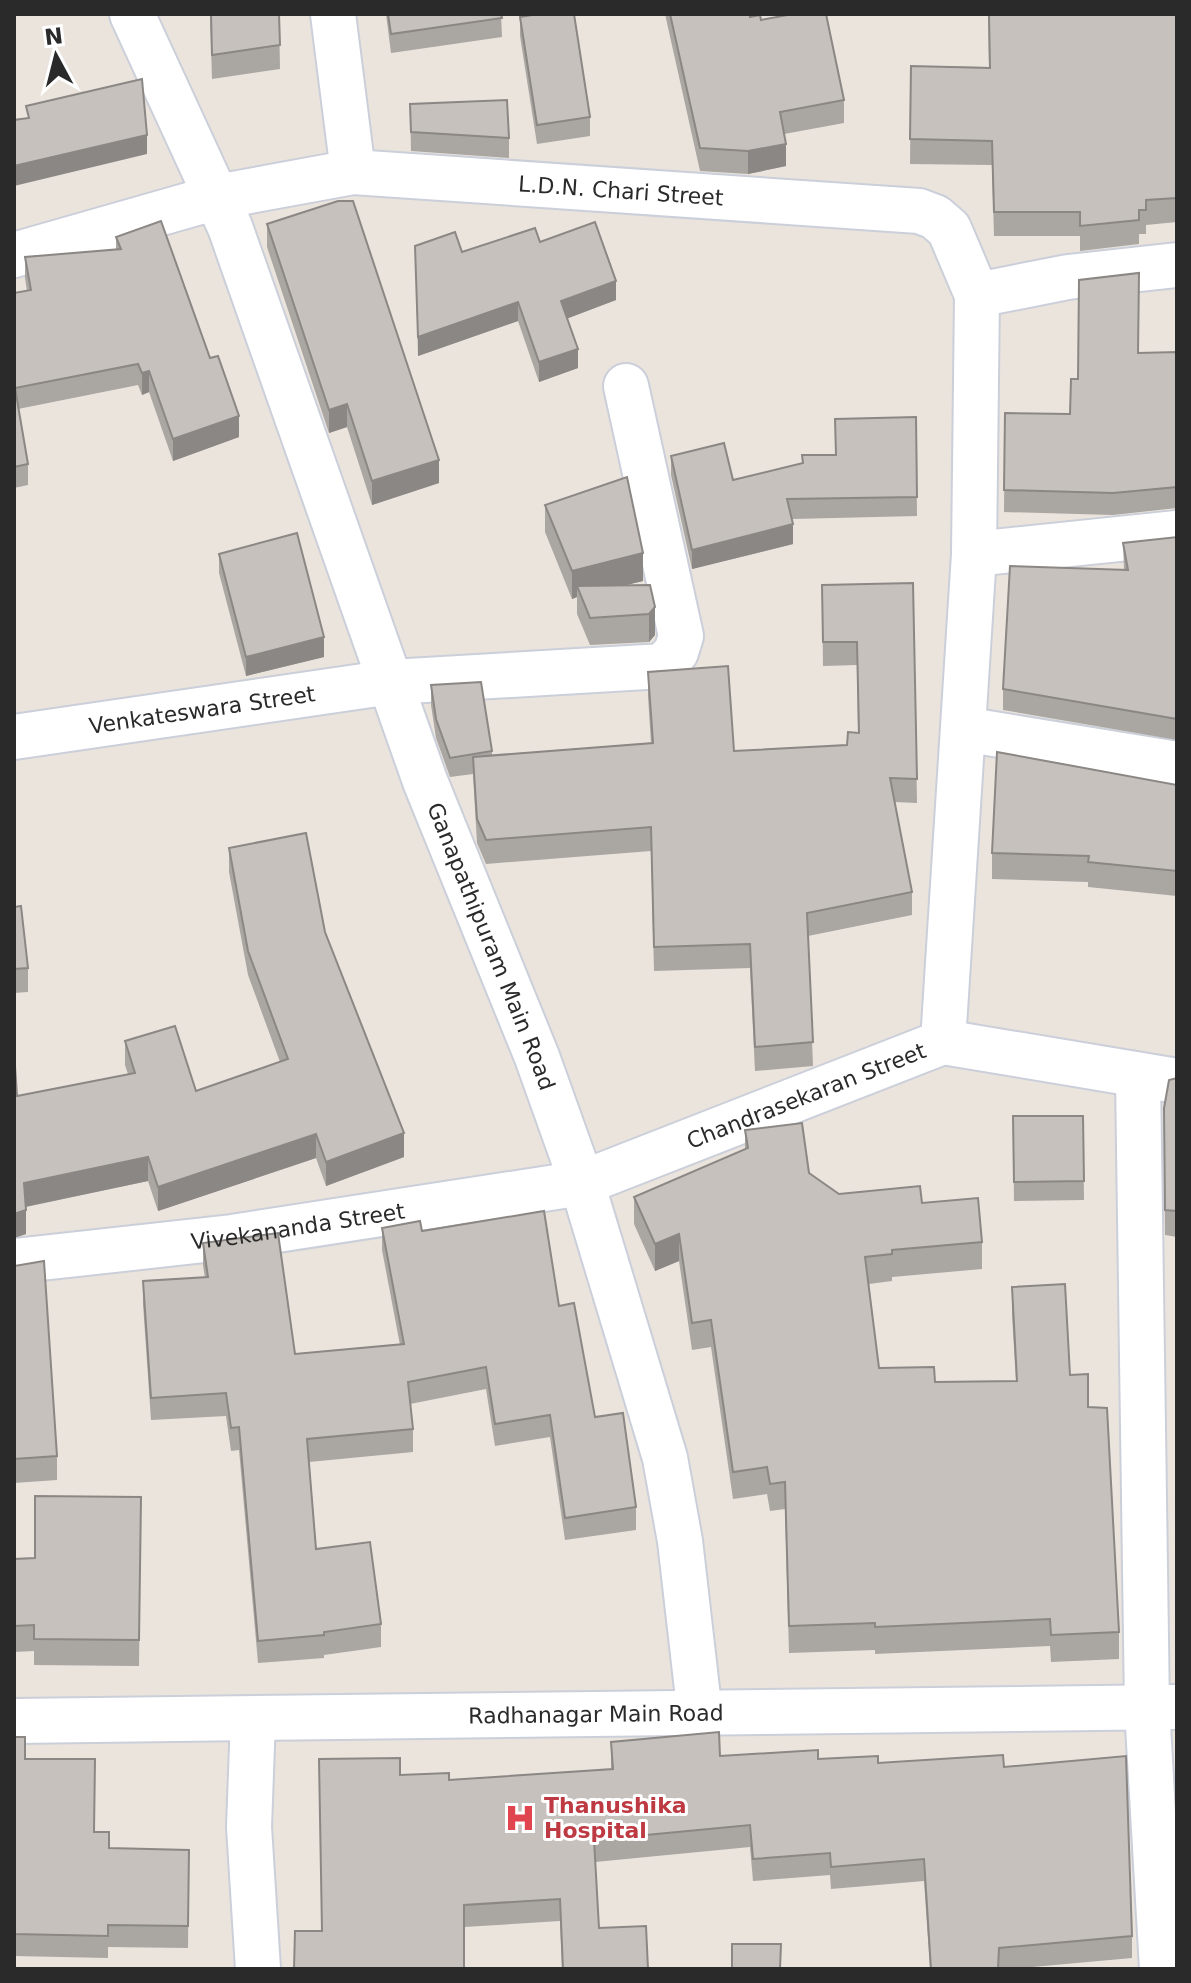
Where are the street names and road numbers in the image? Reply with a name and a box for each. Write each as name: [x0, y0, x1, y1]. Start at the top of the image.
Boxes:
street label: L.D.N. Chari Street: [518, 171, 725, 210]
street label: Venkateswara Street: [87, 681, 317, 738]
street label: Ganapathipuram Main Road: [423, 799, 560, 1093]
street label: Chandrasekaran Street: [683, 1037, 929, 1153]
street label: Vivekananda Street: [190, 1198, 407, 1254]
street label: Radhanagar Main Road: [468, 1700, 724, 1728]

